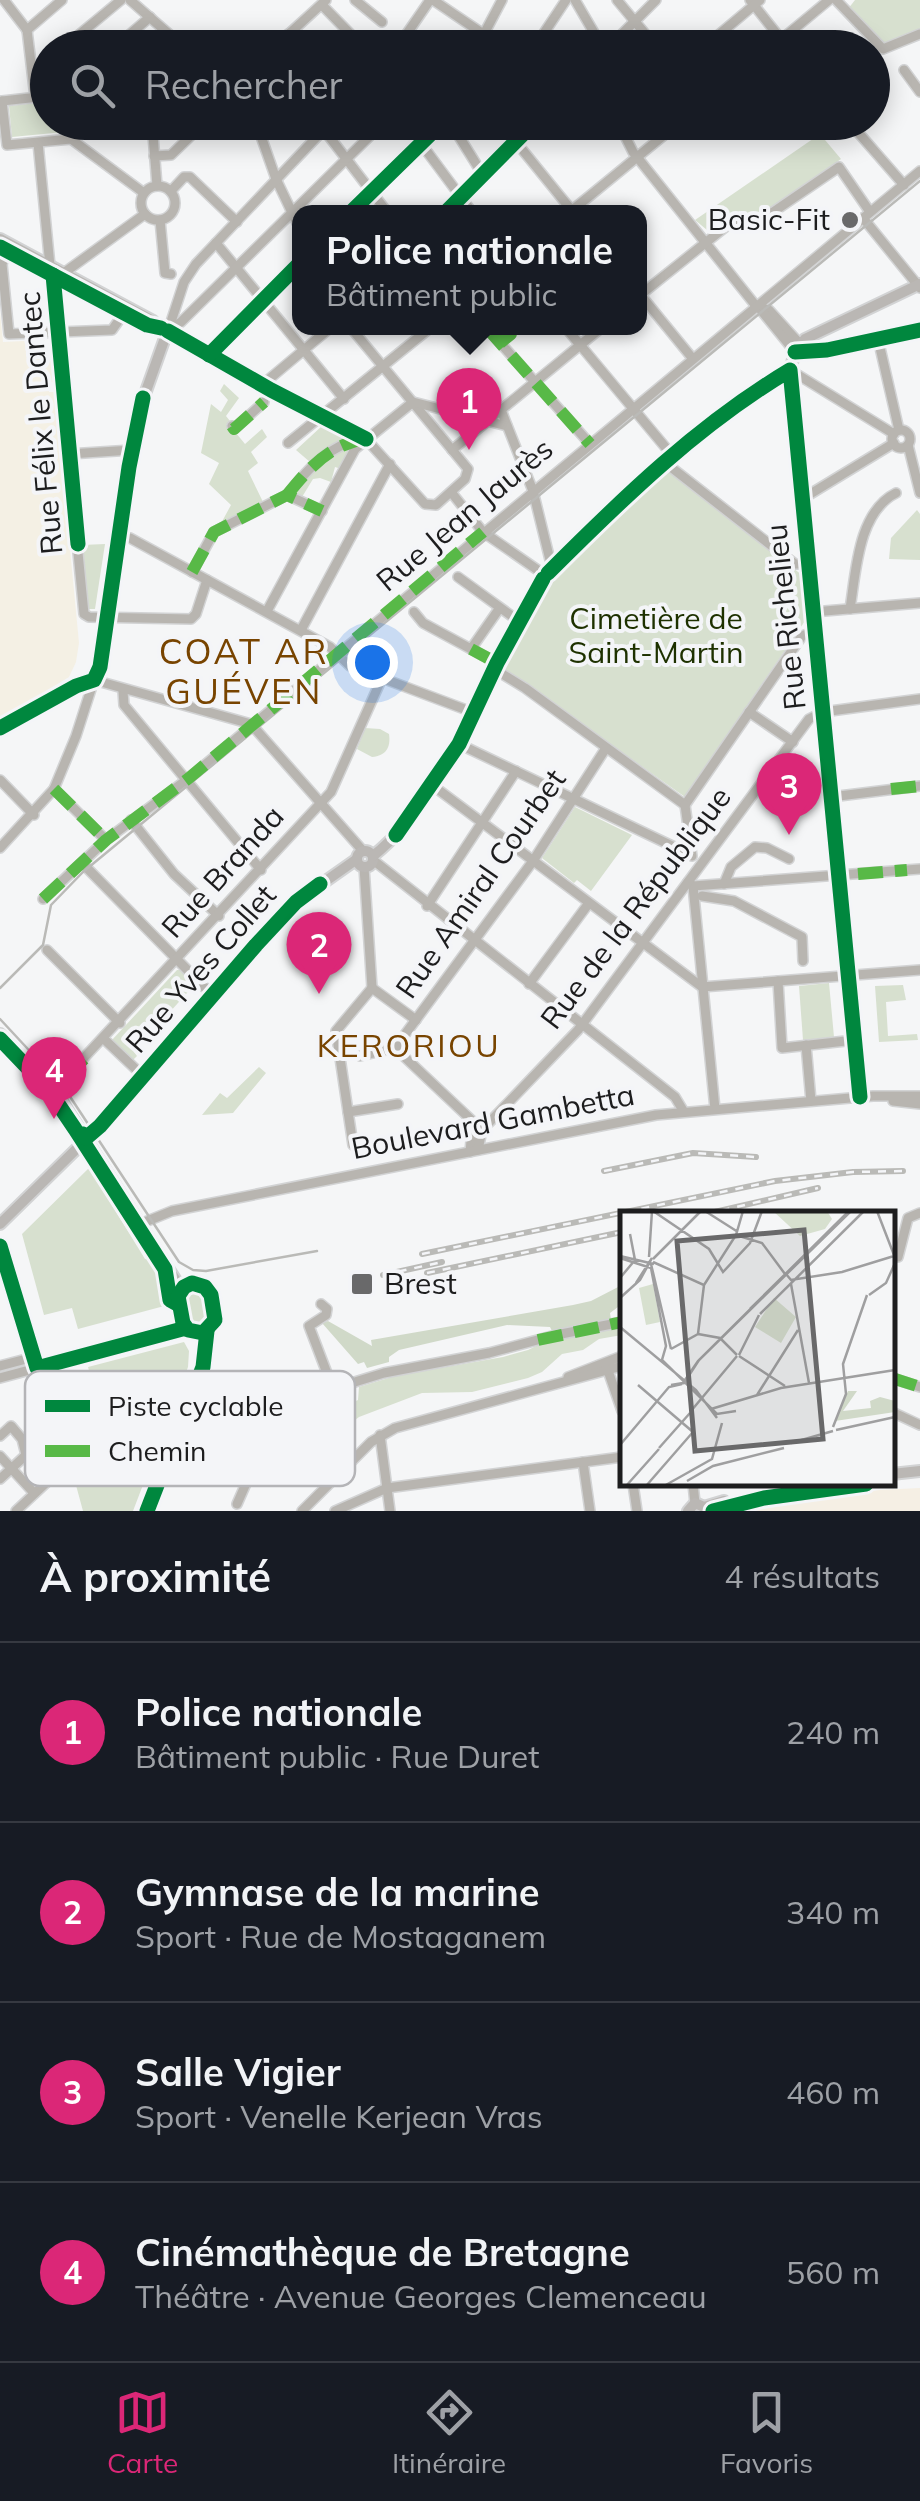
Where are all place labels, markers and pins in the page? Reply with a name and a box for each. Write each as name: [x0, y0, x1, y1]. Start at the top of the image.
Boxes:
place label: Basic-Fit: [708, 200, 830, 238]
marker: Basic-Fit: [839, 209, 861, 231]
pin: 1: [436, 368, 502, 450]
pin: 3: [756, 752, 822, 835]
pin: 2: [286, 912, 352, 994]
pin: 4: [22, 1036, 86, 1119]
place label: Brest: [384, 1264, 457, 1302]
marker: Brest: [349, 1271, 375, 1297]

